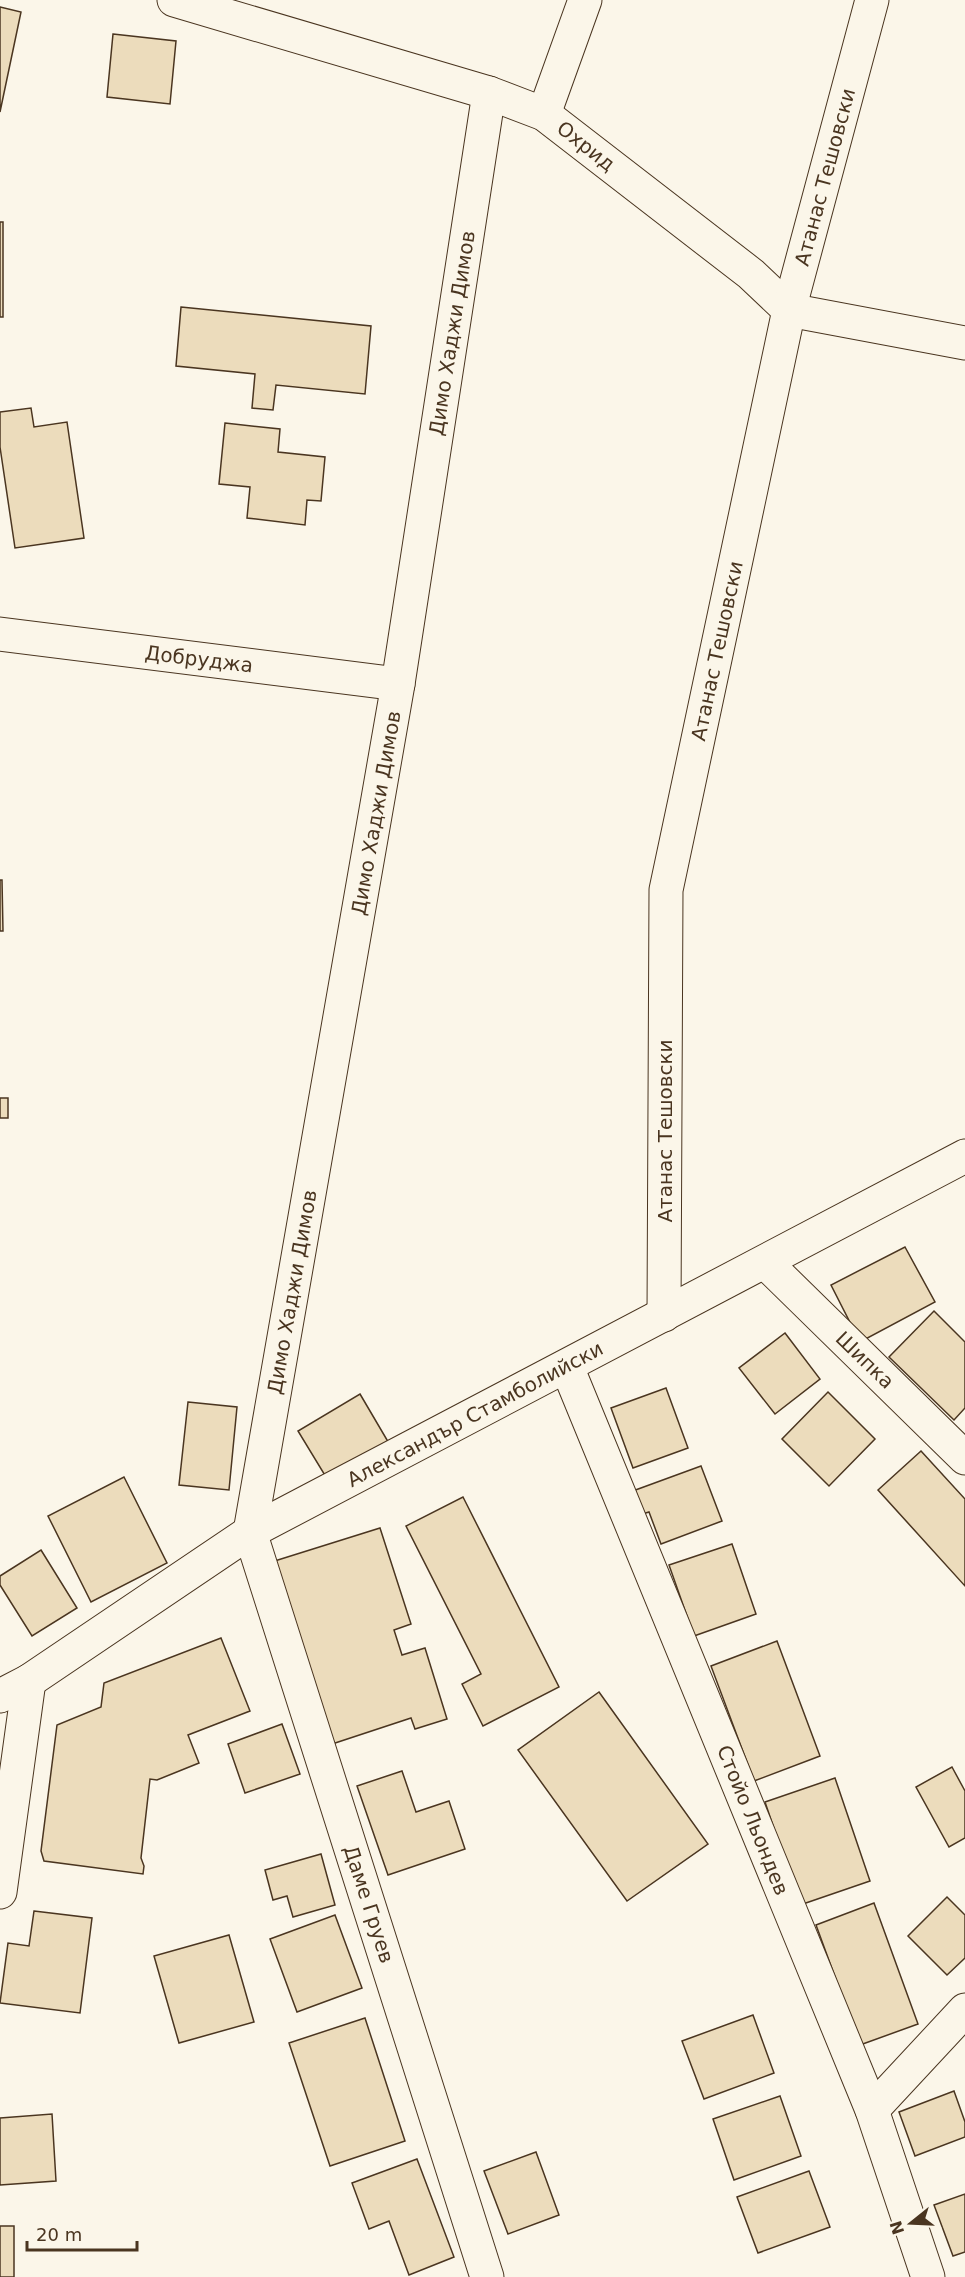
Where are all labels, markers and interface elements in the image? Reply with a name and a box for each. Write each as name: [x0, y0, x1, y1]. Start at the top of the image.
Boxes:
street label: Атанас Тешовски: [790, 85, 860, 269]
street label: Охрид: [552, 116, 620, 176]
street label: Димо Хаджи Димов: [424, 229, 480, 437]
street label: Атанас Тешовски: [686, 559, 748, 743]
street label: Добруджа: [144, 640, 254, 678]
street label: Димо Хаджи Димов: [346, 709, 406, 917]
street label: Атанас Тешовски: [653, 1039, 677, 1223]
street label: Димо Хаджи Димов: [262, 1188, 322, 1396]
street label: Шипка: [831, 1326, 899, 1394]
street label: Александър Стамболийски: [343, 1336, 607, 1492]
street label: Стойо Льондев: [712, 1742, 794, 1898]
street label: Даме Груев: [339, 1842, 399, 1966]
north arrow: [881, 2193, 941, 2253]
scale bar: [27, 2214, 136, 2252]
text: N: [886, 2218, 908, 2237]
text: 20 m: [36, 2224, 82, 2245]

